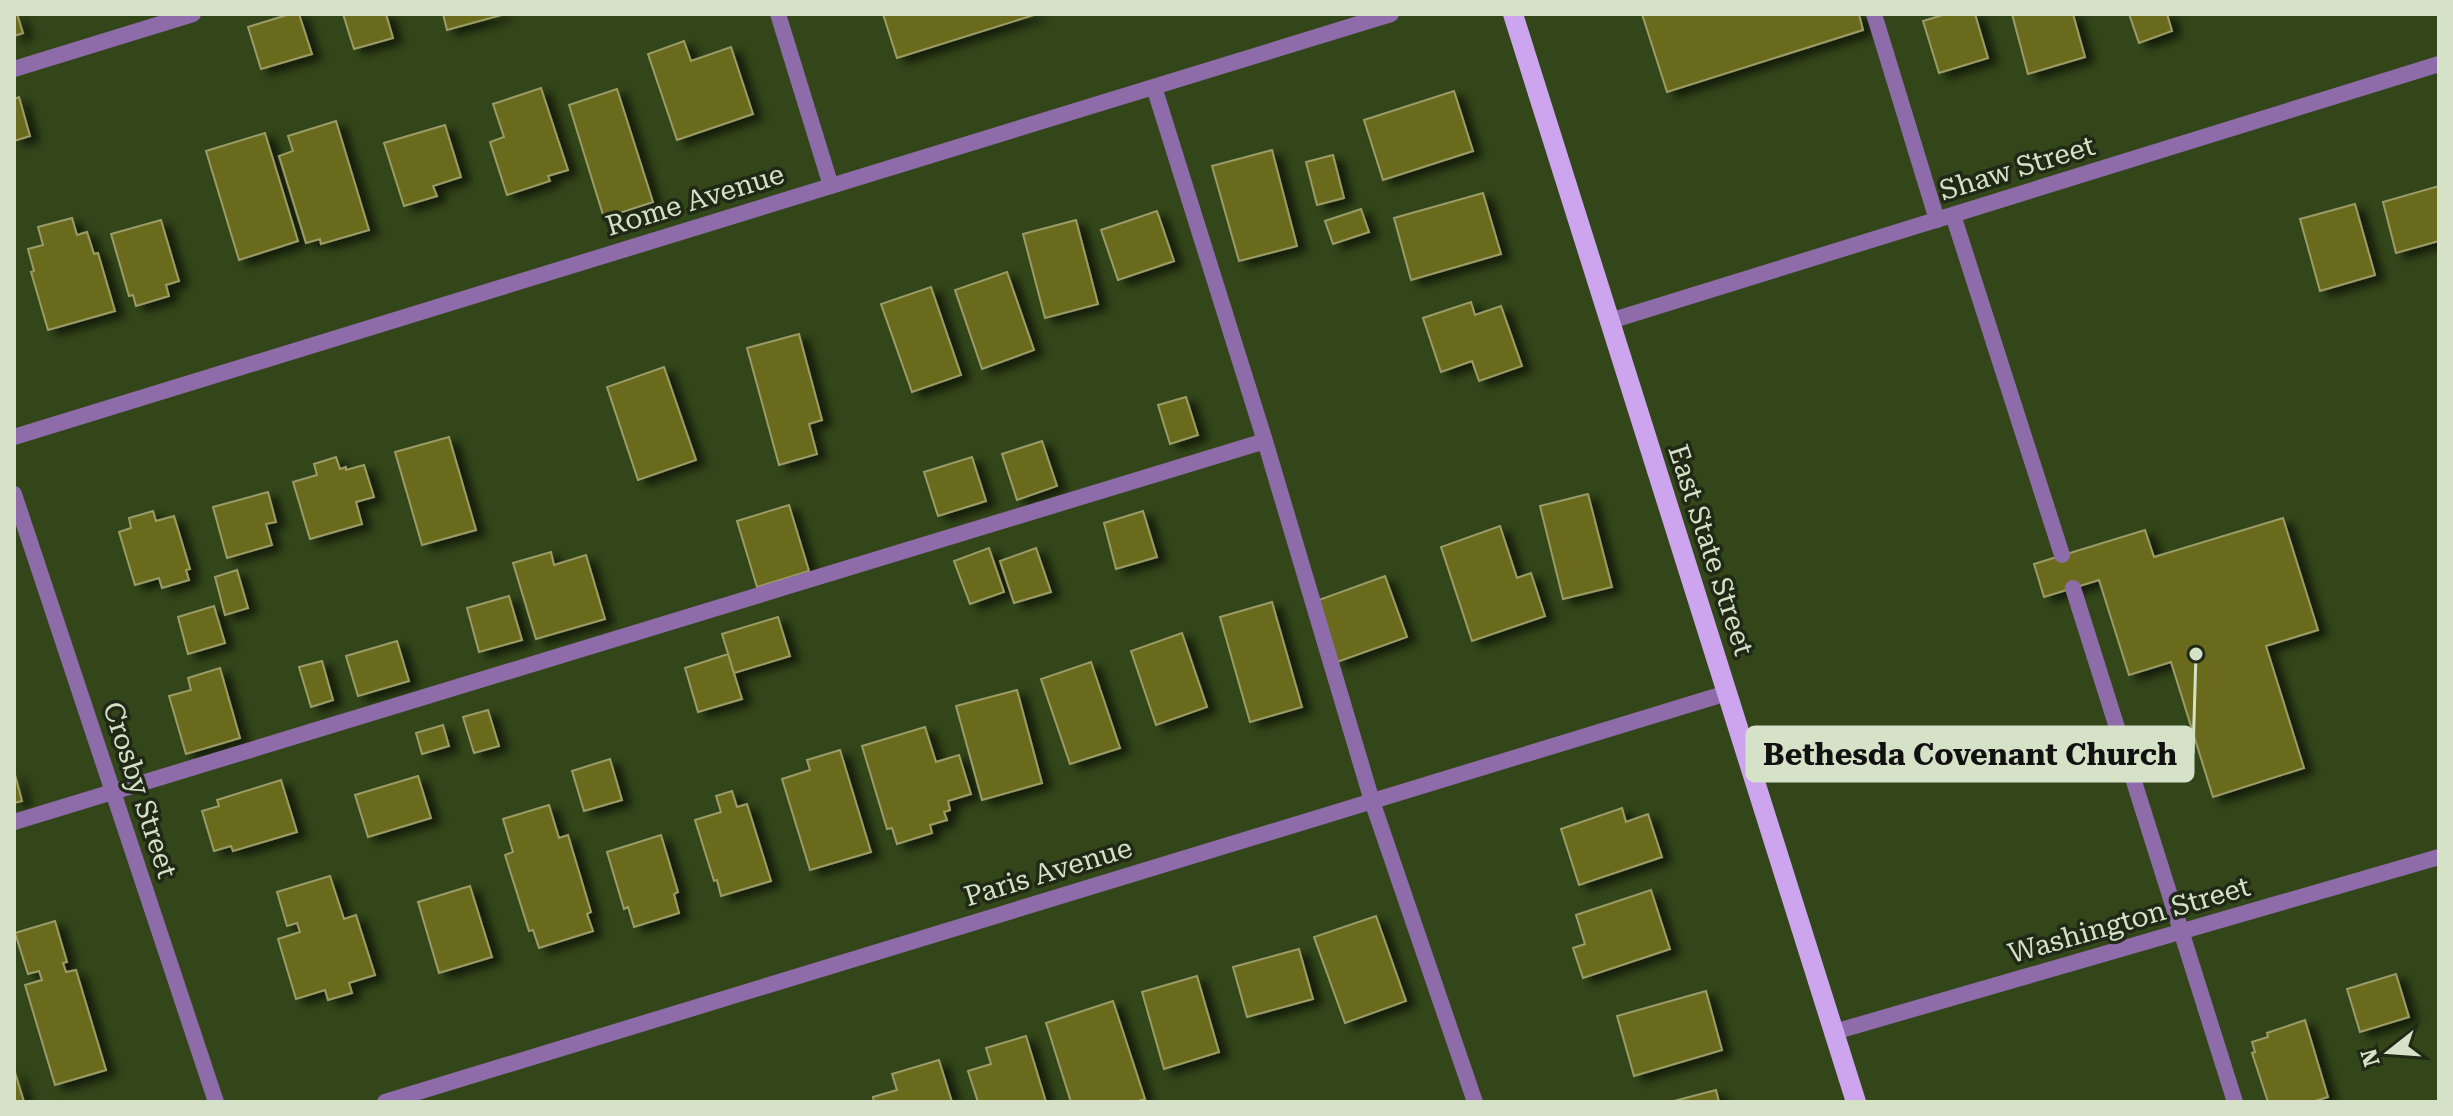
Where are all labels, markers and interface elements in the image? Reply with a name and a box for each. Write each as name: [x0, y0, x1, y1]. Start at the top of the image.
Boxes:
street label: Shaw Street: [1935, 129, 2099, 207]
street label: Rome Avenue: [602, 157, 788, 243]
street label: East State Street: [1661, 441, 1761, 659]
street label: Crosby Street: [96, 698, 184, 882]
callout: Bethesda Covenant Church: [1747, 727, 2193, 781]
text: Bethesda Covenant Church: [1763, 737, 2177, 772]
street label: Paris Avenue: [960, 831, 1136, 913]
street label: Washington Street: [2004, 870, 2254, 970]
north arrow: [2349, 1012, 2429, 1092]
text: N: [2356, 1046, 2385, 1069]

